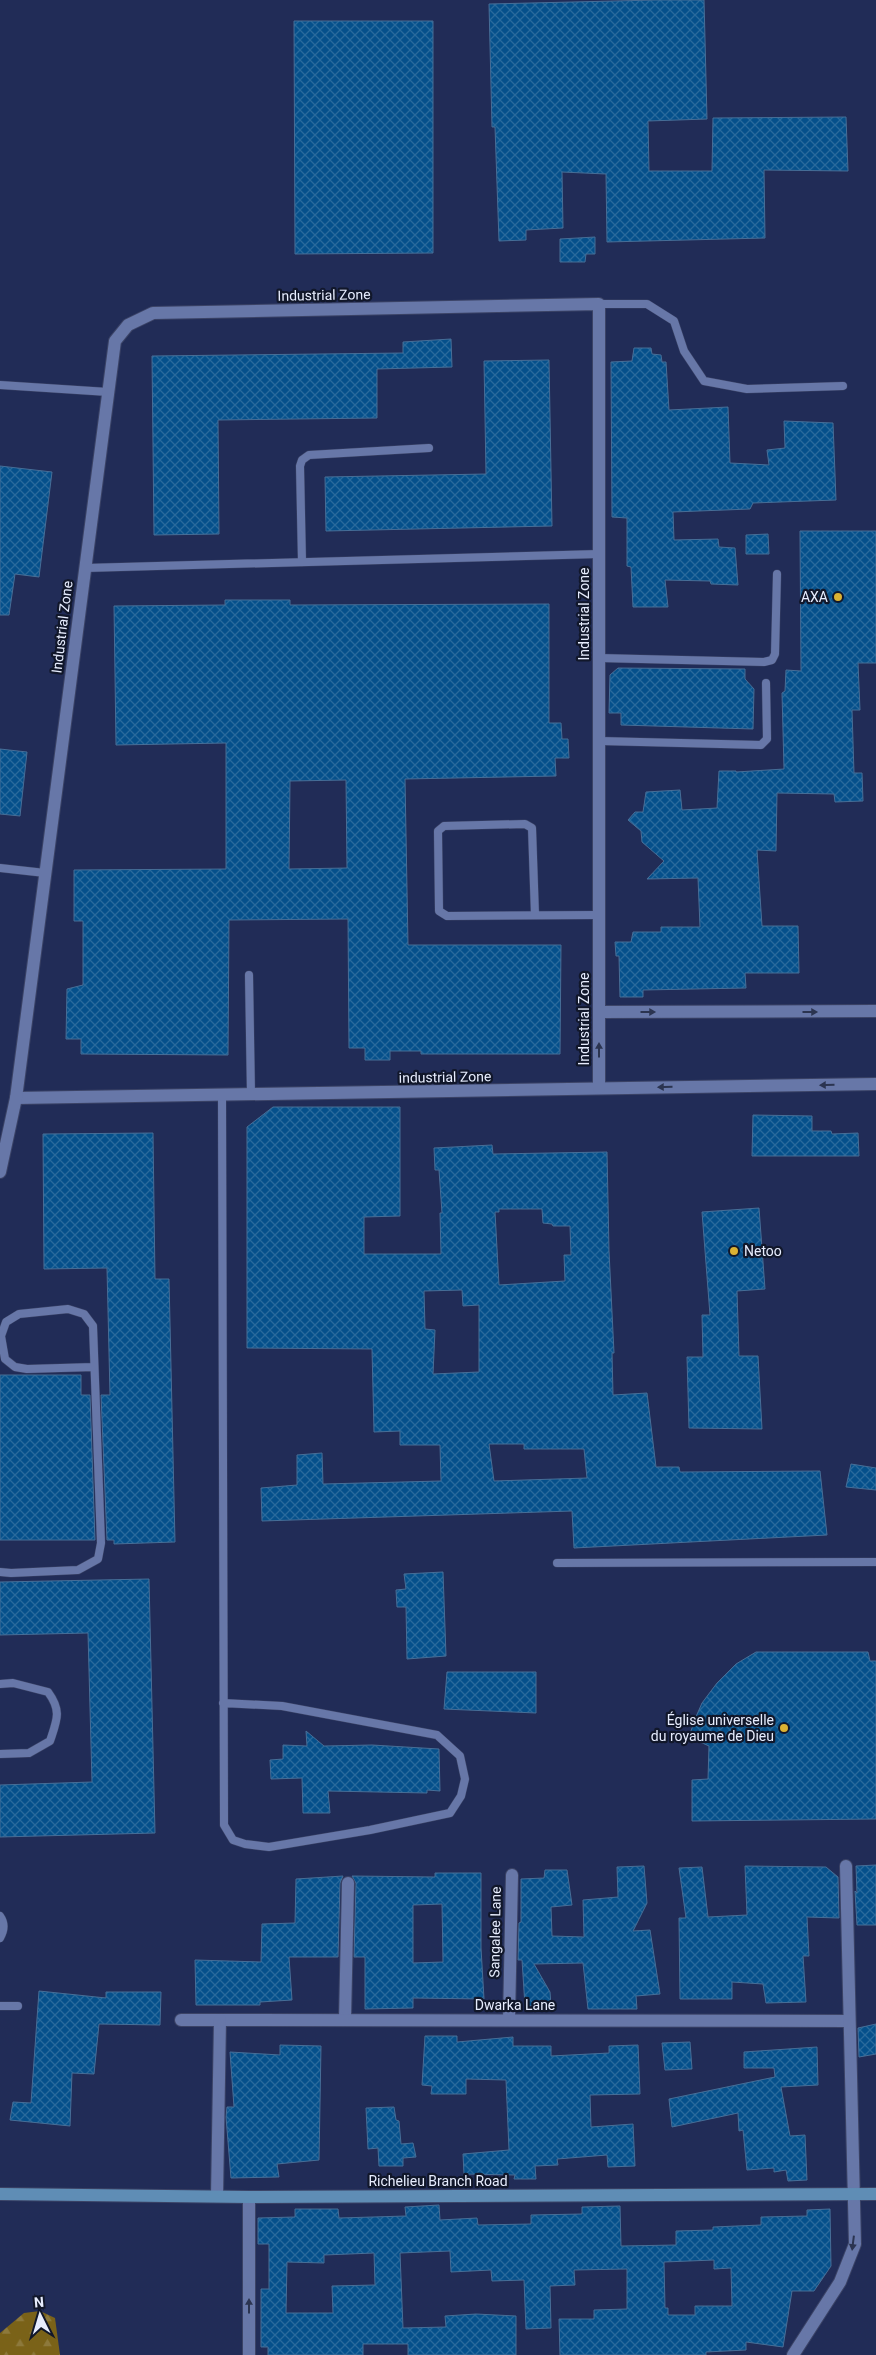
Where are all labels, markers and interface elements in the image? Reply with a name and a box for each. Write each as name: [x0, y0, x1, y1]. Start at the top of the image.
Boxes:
street label: Industrial Zone: [277, 286, 371, 304]
street label: Industrial Zone: [576, 568, 592, 660]
street label: Industrial Zone: [48, 580, 76, 674]
place label: AXA: [801, 589, 828, 605]
marker: AXA: [832, 591, 844, 603]
street label: Industrial Zone: [576, 973, 592, 1065]
one-way arrow: [640, 1008, 656, 1016]
one-way arrow: [802, 1008, 818, 1016]
one-way arrow: [595, 1042, 603, 1058]
street label: industrial Zone: [399, 1068, 491, 1086]
one-way arrow: [819, 1081, 835, 1089]
one-way arrow: [657, 1083, 673, 1091]
place label: Netoo: [744, 1243, 782, 1259]
marker: Netoo: [728, 1245, 740, 1257]
place label: Église universelle du royaume de Dieu: [651, 1711, 774, 1744]
marker: Église universelle du royaume de Dieu: [778, 1722, 790, 1734]
street label: Sangalee Lane: [486, 1886, 504, 1978]
street label: Dwarka Lane: [475, 1997, 555, 2013]
street label: Richelieu Branch Road: [368, 2173, 508, 2189]
one-way arrow: [849, 2235, 857, 2251]
north arrow: [15, 2290, 65, 2340]
text: N: [33, 2294, 44, 2310]
one-way arrow: [245, 2298, 253, 2314]

